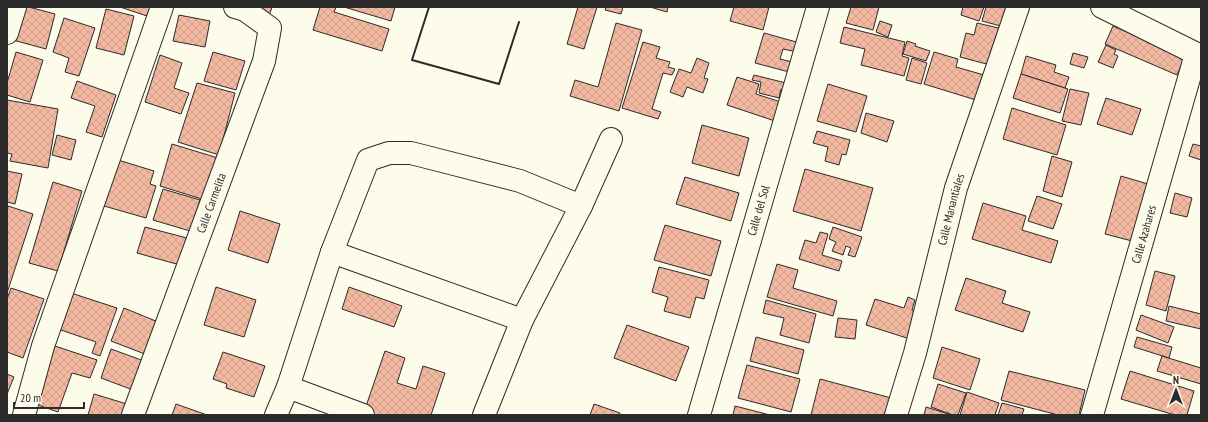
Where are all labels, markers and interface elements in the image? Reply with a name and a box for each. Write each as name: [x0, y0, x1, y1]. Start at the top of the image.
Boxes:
street label: Calle Carmelita: [193, 171, 229, 235]
street label: Calle Manantiales: [934, 171, 967, 247]
street label: Calle del Sol: [744, 183, 773, 237]
street label: Calle Azahares: [1128, 203, 1159, 265]
north arrow: [1156, 370, 1196, 410]
text: N: [1173, 373, 1179, 387]
scale bar: [14, 384, 84, 410]
text: 20 m: [20, 390, 41, 405]

